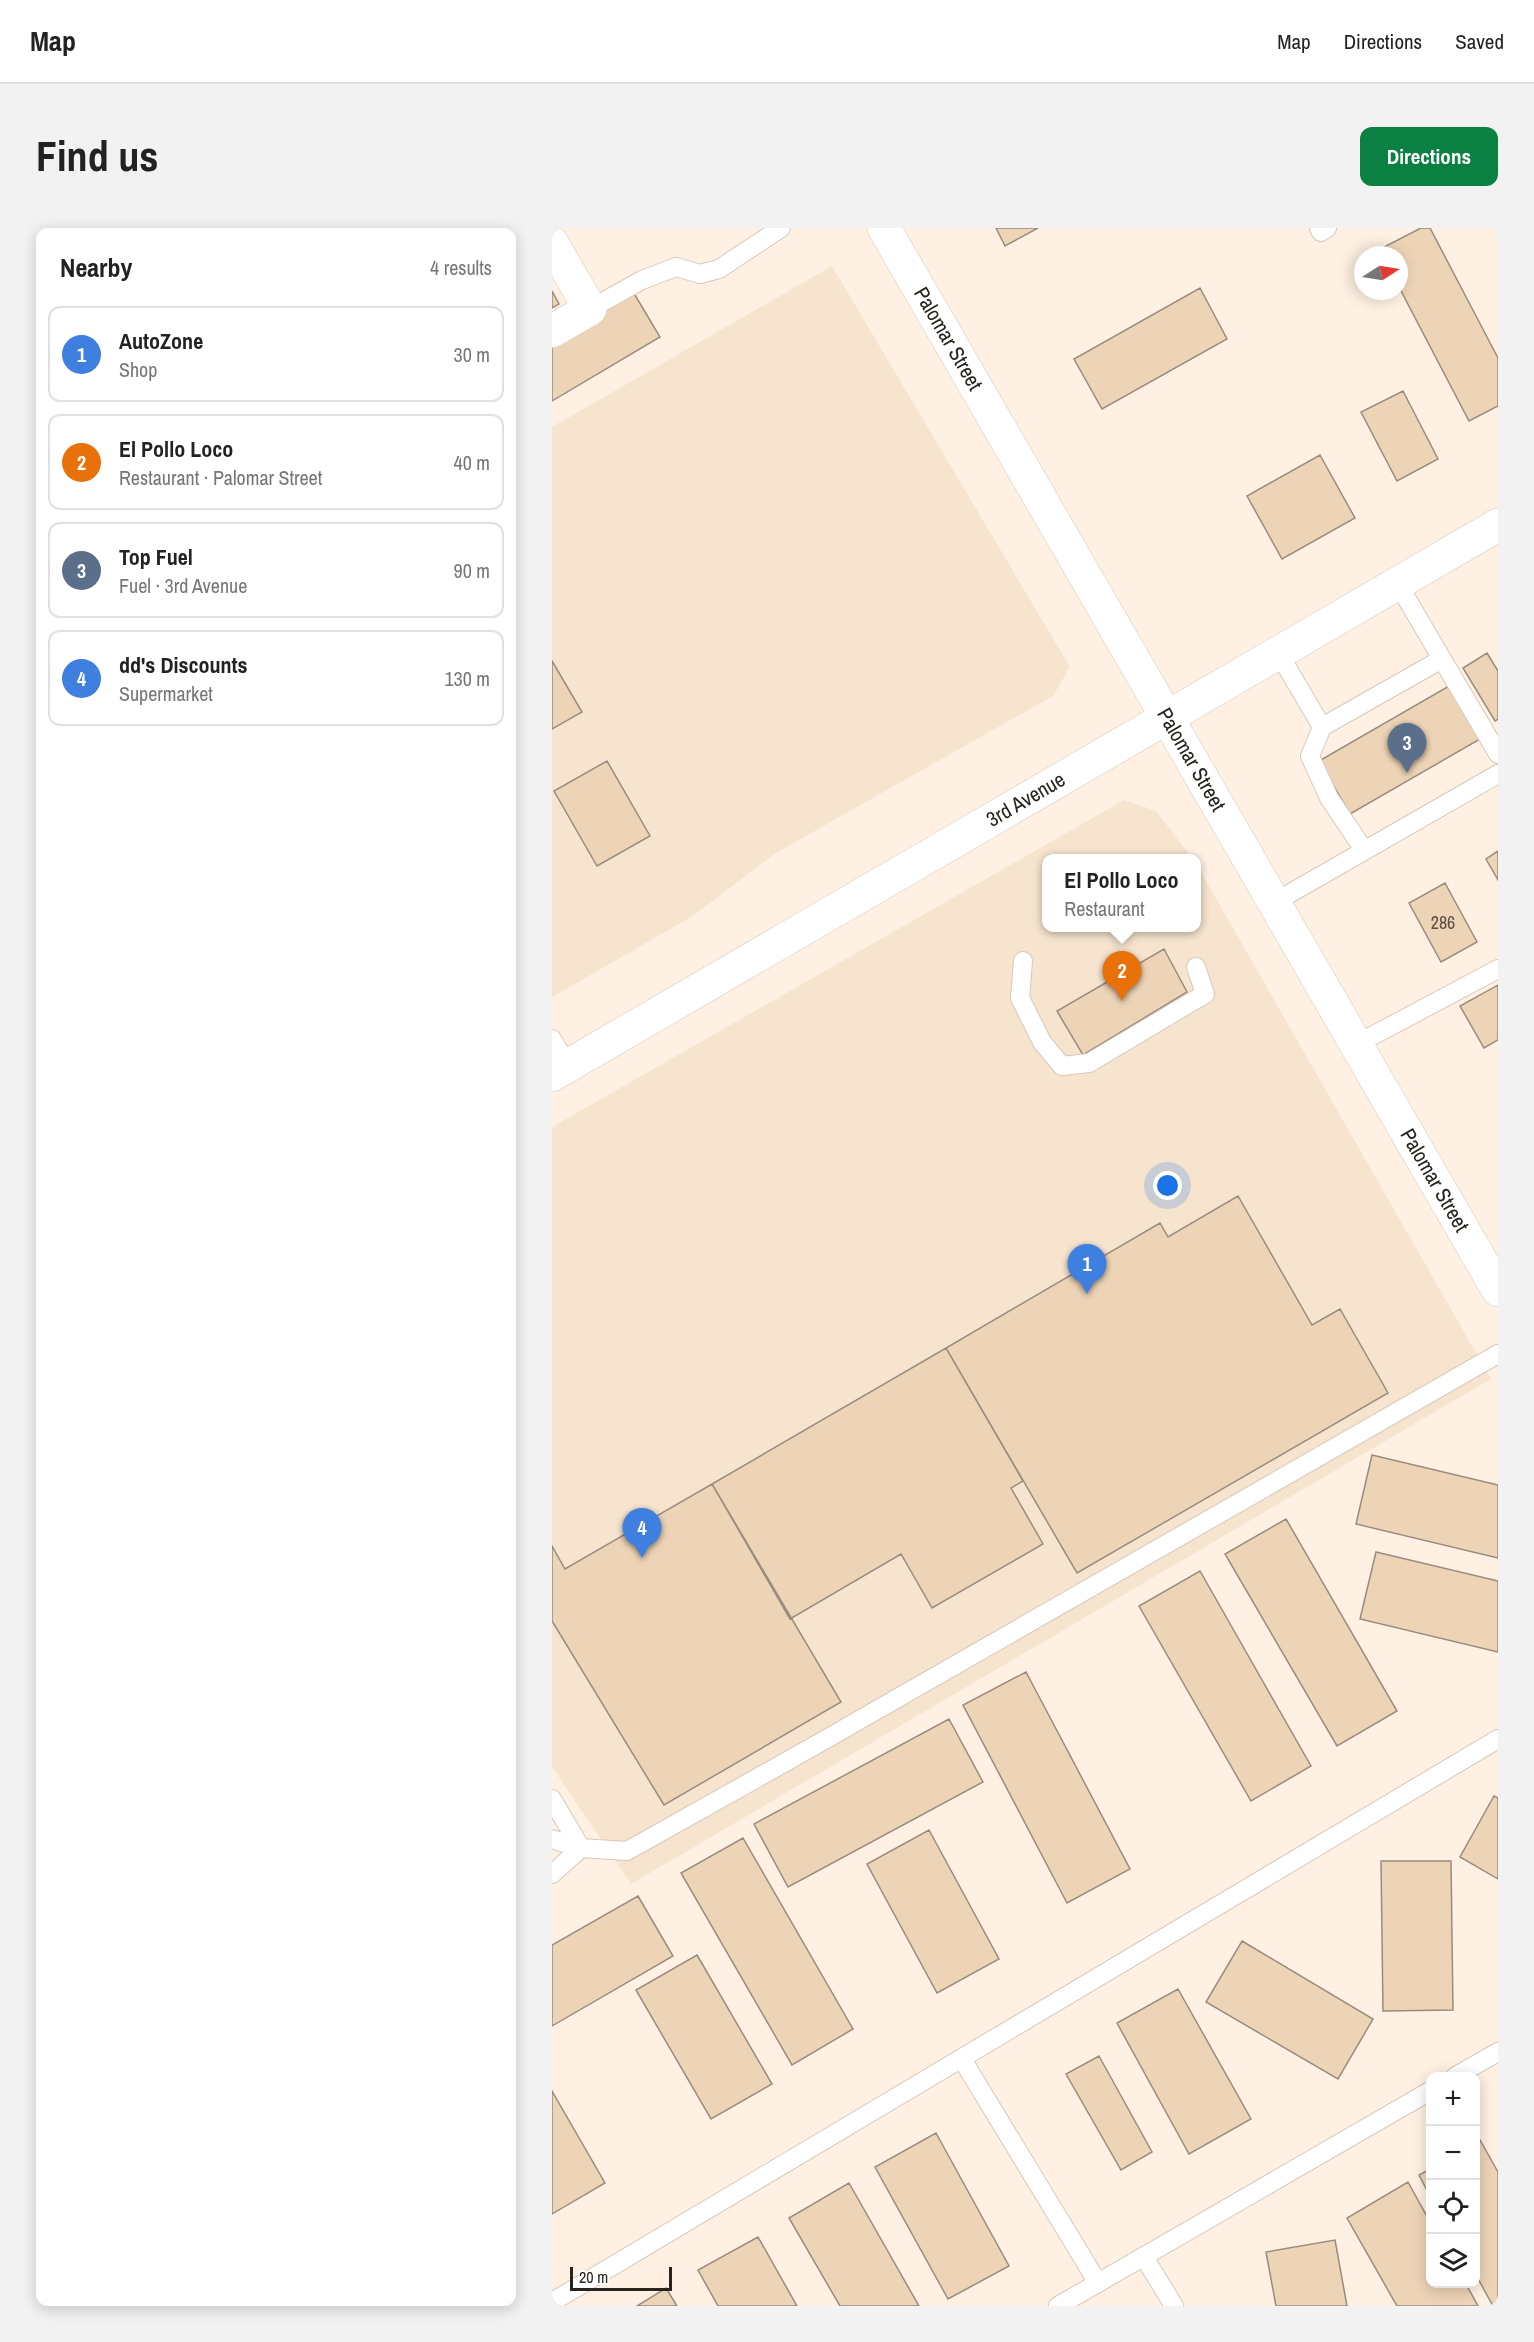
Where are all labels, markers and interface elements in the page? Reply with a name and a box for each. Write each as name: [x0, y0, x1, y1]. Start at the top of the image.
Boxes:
text: Map: [30, 22, 76, 60]
text: Map: [1277, 27, 1311, 56]
text: Directions: [1344, 27, 1422, 56]
text: Saved: [1455, 27, 1504, 56]
button: Directions: [1360, 127, 1498, 186]
text: Find us: [36, 128, 158, 184]
north arrow: [1354, 246, 1408, 300]
text: Nearby: [60, 250, 132, 285]
text: 4 results: [430, 254, 492, 281]
street label: Palomar Street: [907, 282, 990, 396]
text: AutoZone: [119, 326, 203, 356]
text: 1: [77, 341, 86, 368]
text: 30 m: [454, 341, 490, 368]
text: Shop: [119, 356, 157, 383]
text: El Pollo Loco: [119, 434, 233, 464]
text: 2: [77, 449, 86, 476]
text: 40 m: [454, 449, 490, 476]
text: Restaurant · Palomar Street: [119, 464, 322, 491]
text: Top Fuel: [119, 542, 193, 572]
text: 3: [77, 557, 86, 584]
text: 90 m: [454, 557, 490, 584]
text: Fuel · 3rd Avenue: [119, 572, 247, 599]
text: dd's Discounts: [119, 650, 248, 680]
text: 4: [77, 665, 86, 692]
text: 130 m: [444, 665, 490, 692]
text: Supermarket: [119, 680, 213, 707]
street label: Palomar Street: [1150, 702, 1233, 816]
pin: 3: [1388, 724, 1426, 773]
street label: 3rd Avenue: [981, 765, 1070, 833]
popup: [1042, 854, 1201, 932]
text: El Pollo Loco: [1064, 865, 1179, 895]
text: Restaurant: [1064, 895, 1145, 922]
house number: 286: [1431, 910, 1455, 935]
pin: 2: [1102, 952, 1142, 1001]
street label: Palomar Street: [1394, 1123, 1476, 1237]
your location: [1153, 1171, 1182, 1200]
pin: 1: [1068, 1244, 1106, 1294]
pin: 4: [622, 1508, 662, 1558]
map controls: [1426, 2072, 1480, 2288]
button: +: [1426, 2072, 1480, 2126]
button: −: [1426, 2126, 1480, 2180]
button: locate: [1426, 2180, 1480, 2234]
button: layers: [1426, 2234, 1480, 2288]
scale bar: [570, 2264, 672, 2292]
text: 20 m: [579, 2266, 608, 2288]

